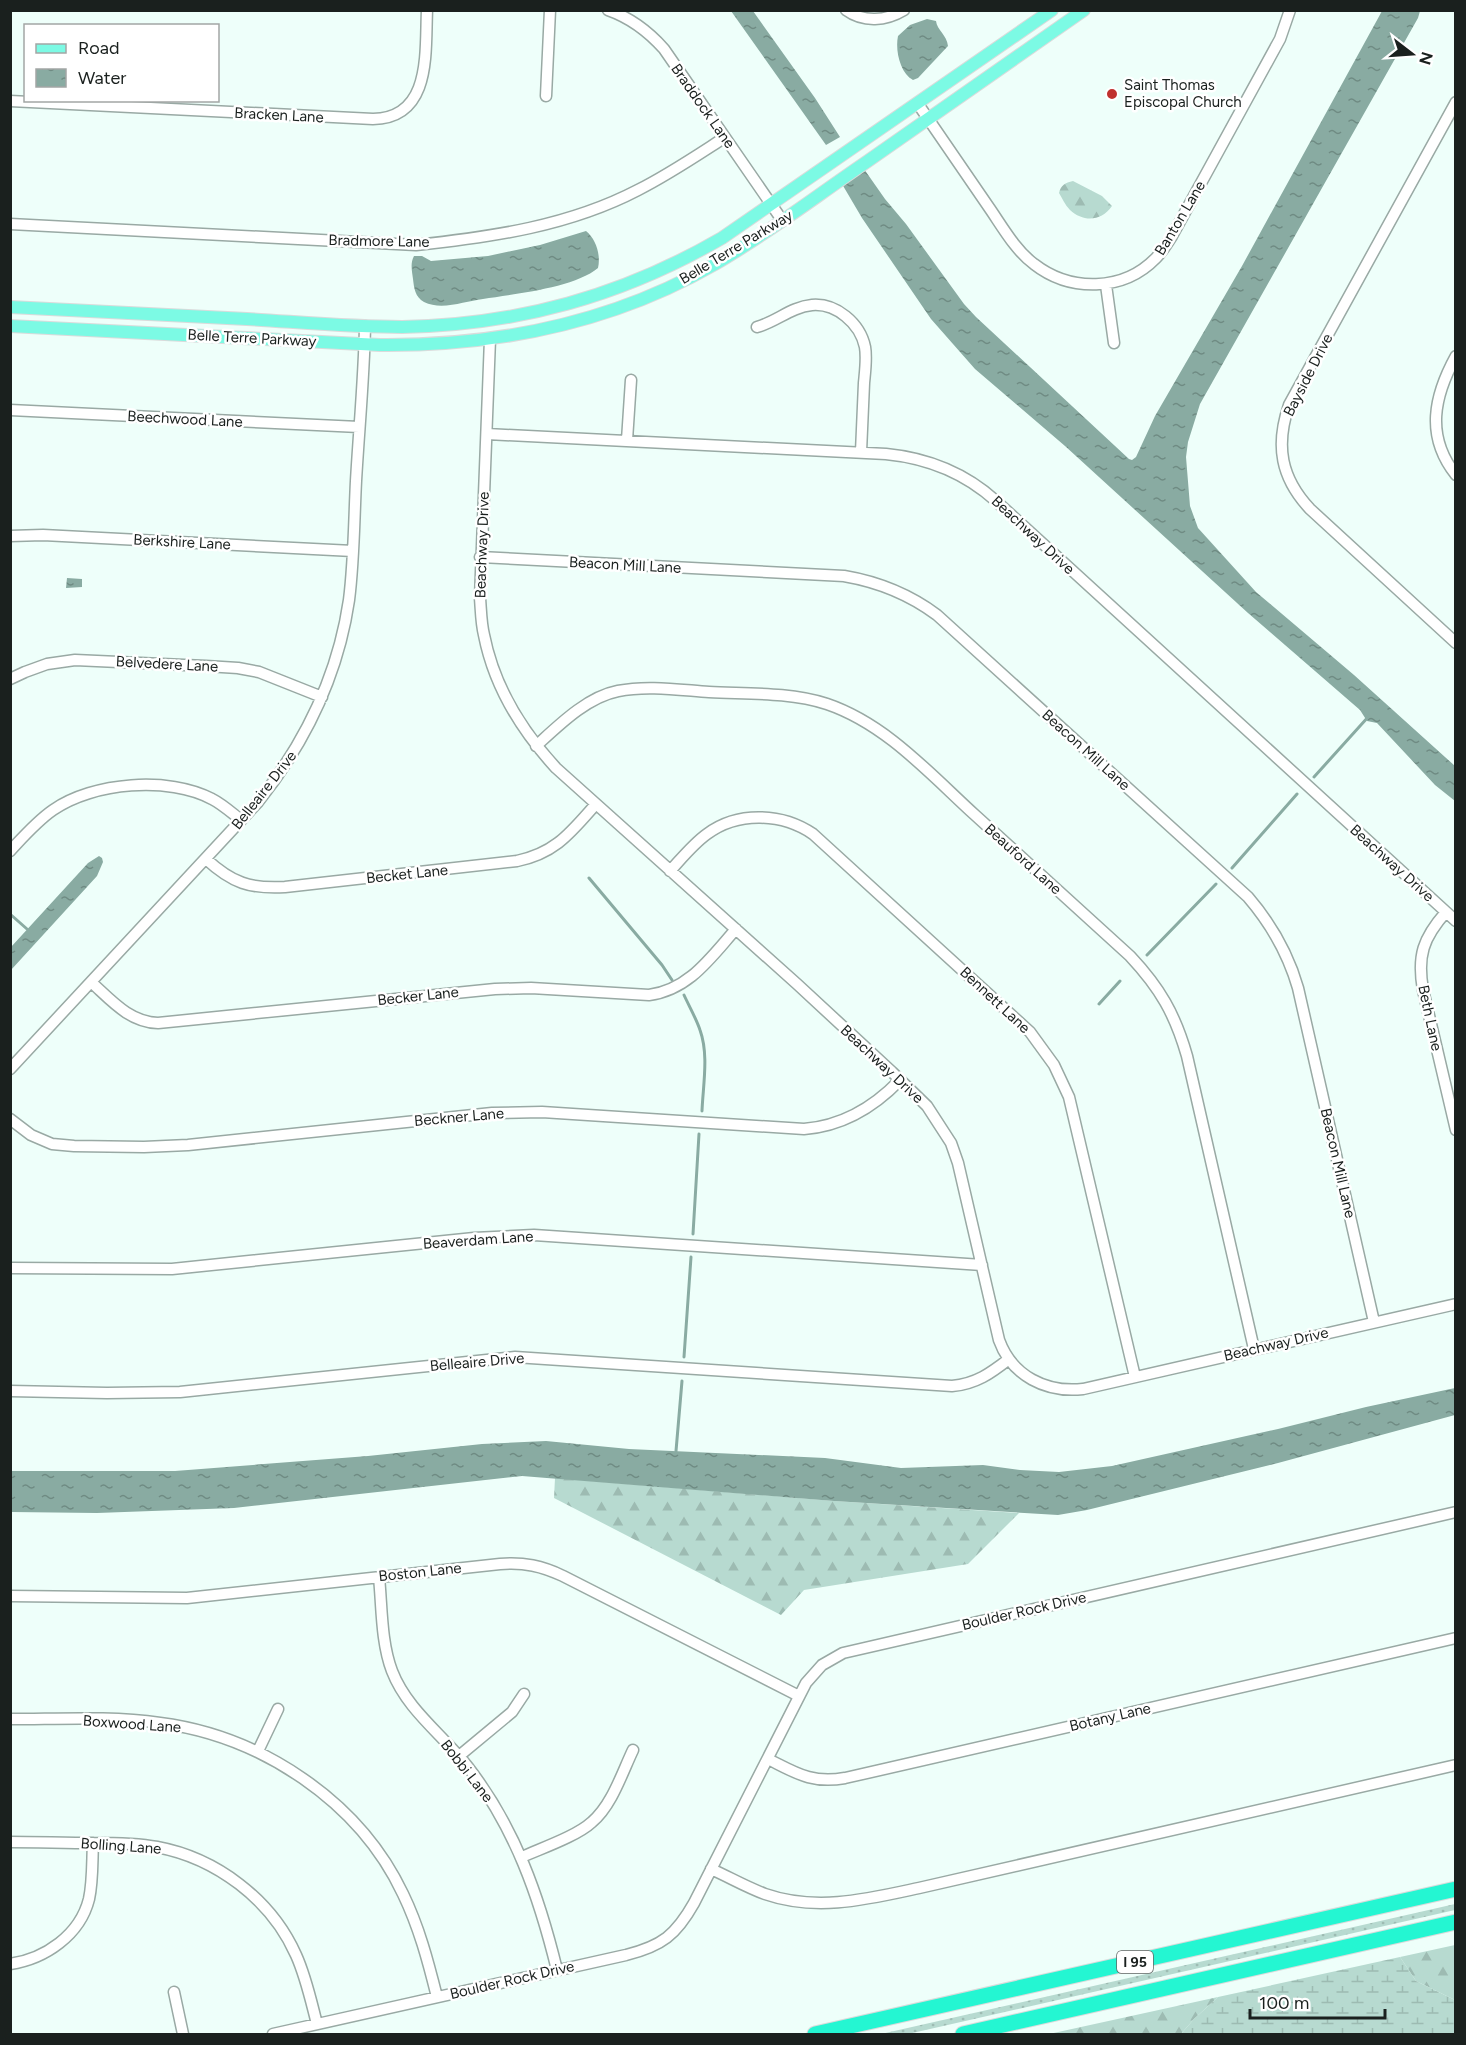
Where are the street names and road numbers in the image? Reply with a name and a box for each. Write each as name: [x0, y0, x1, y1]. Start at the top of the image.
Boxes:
street label: Braddock Lane: [667, 60, 739, 152]
street label: Bracken Lane: [234, 104, 324, 126]
street label: Banton Lane: [1151, 178, 1209, 258]
street label: Belle Terre Parkway: [676, 206, 796, 288]
street label: Bradmore Lane: [328, 231, 430, 251]
street label: Belle Terre Parkway: [187, 326, 317, 350]
street label: Bayside Drive: [1279, 331, 1337, 419]
street label: Beechwood Lane: [127, 407, 243, 431]
street label: Beachway Drive: [471, 491, 493, 599]
street label: Beachway Drive: [988, 492, 1078, 578]
street label: Berkshire Lane: [133, 530, 231, 554]
street label: Beacon Mill Lane: [568, 553, 682, 577]
street label: Belvedere Lane: [115, 652, 219, 676]
street label: Beacon Mill Lane: [1038, 706, 1134, 794]
street label: Belleaire Drive: [228, 747, 300, 833]
street label: Beauford Lane: [981, 820, 1065, 898]
street label: Beachway Drive: [1346, 821, 1438, 905]
street label: Becket Lane: [365, 861, 449, 887]
street label: Bennett Lane: [956, 963, 1034, 1037]
street label: Becker Lane: [377, 983, 459, 1009]
street label: Beth Lane: [1414, 983, 1446, 1053]
street label: Beachway Drive: [837, 1021, 927, 1107]
street label: Beckner Lane: [413, 1104, 505, 1130]
street label: Beacon Mill Lane: [1317, 1106, 1359, 1220]
street label: Beaverdam Lane: [422, 1227, 534, 1253]
street label: Beachway Drive: [1222, 1323, 1330, 1365]
street label: Belleaire Drive: [429, 1349, 525, 1375]
street label: Boston Lane: [378, 1559, 462, 1585]
street label: Boulder Rock Drive: [960, 1588, 1088, 1634]
street label: Botany Lane: [1068, 1699, 1152, 1735]
street label: Boxwood Lane: [82, 1712, 182, 1736]
street label: Bobbi Lane: [437, 1736, 497, 1806]
street label: Bolling Lane: [80, 1834, 162, 1858]
road number: I 95: [1117, 1951, 1153, 1973]
street label: Boulder Rock Drive: [448, 1957, 576, 2003]

